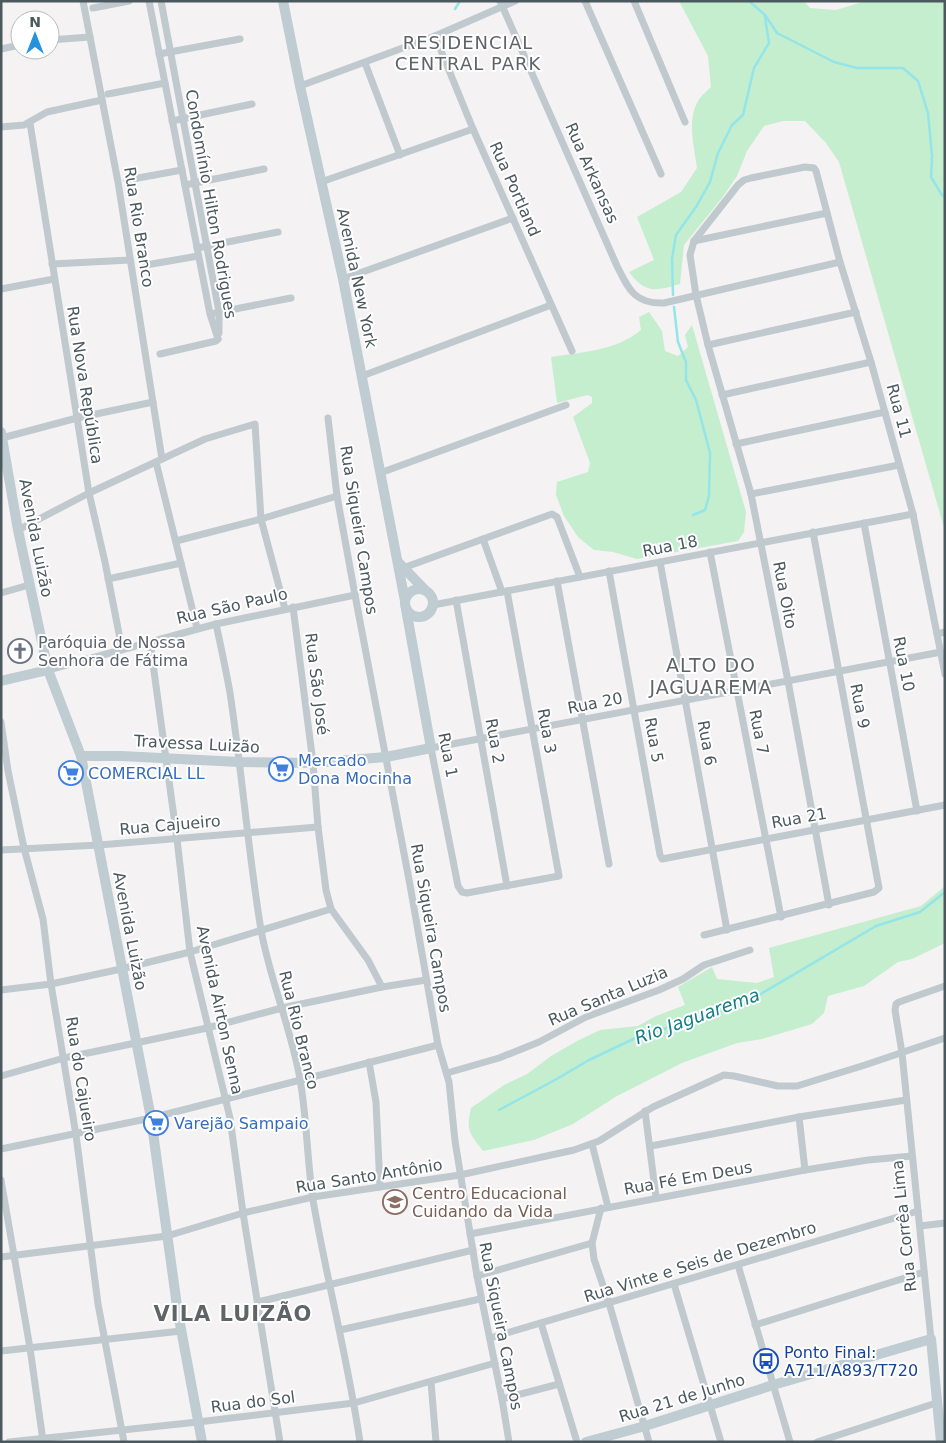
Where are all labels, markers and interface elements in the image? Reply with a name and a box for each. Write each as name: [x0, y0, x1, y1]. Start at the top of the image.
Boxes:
north arrow: [10, 10, 60, 60]
text: N: [29, 14, 41, 30]
district label: RESIDENCIAL CENTRAL PARK: [395, 32, 541, 74]
street label: Condomínio Hilton Rodrigues: [181, 88, 241, 320]
street label: Rua Arkansas: [561, 120, 623, 226]
street label: Rua Portland: [486, 139, 544, 239]
street label: Rua Rio Branco: [120, 165, 158, 289]
street label: Avenida New York: [333, 206, 381, 350]
street label: Rua Nova República: [63, 305, 107, 465]
street label: Rua 11: [883, 382, 915, 440]
street label: Rua Siqueira Campos: [336, 444, 382, 616]
street label: Avenida Luizão: [15, 477, 57, 599]
street label: Rua 18: [641, 531, 699, 561]
street label: Rua Oito: [769, 560, 801, 630]
street label: Rua São Paulo: [175, 584, 289, 628]
street label: Rua São José: [301, 632, 333, 736]
place label: Paróquia de Nossa Senhora de Fátima: [38, 633, 188, 670]
street label: Rua 10: [889, 635, 919, 693]
church icon: Paróquia de Nossa Senhora de Fátima: [7, 638, 33, 664]
district label: ALTO DO JAGUAREMA: [648, 654, 773, 698]
street label: Rua 9: [846, 682, 874, 730]
street label: Rua 20: [566, 688, 624, 718]
street label: Rua 3: [534, 707, 560, 755]
street label: Rua 7: [745, 708, 773, 756]
street label: Rua 5: [641, 716, 667, 764]
street label: Rua 2: [482, 717, 508, 765]
street label: Rua 6: [694, 719, 720, 767]
street label: Travessa Luizão: [133, 731, 260, 757]
street label: Rua 1: [434, 731, 462, 779]
place label: Mercado Dona Mocinha: [298, 751, 412, 788]
supermarket icon: Mercado Dona Mocinha: [268, 756, 294, 782]
supermarket icon: COMERCIAL LL: [58, 760, 84, 786]
place label: COMERCIAL LL: [88, 764, 205, 783]
street label: Rua 21: [770, 804, 828, 832]
street label: Rua Cajueiro: [119, 811, 221, 839]
street label: Rua Siqueira Campos: [407, 842, 455, 1014]
street label: Avenida Luizão: [109, 870, 151, 992]
street label: Avenida Airton Senna: [193, 924, 247, 1096]
street label: Rua Santa Luzia: [545, 962, 671, 1030]
street label: Rua Rio Branco: [275, 969, 323, 1091]
water label: Rio Jaguarema: [632, 984, 762, 1048]
street label: Rua do Cajueiro: [62, 1015, 100, 1143]
supermarket icon: Varejão Sampaio: [143, 1110, 169, 1136]
place label: Varejão Sampaio: [174, 1114, 308, 1133]
street label: Rua Santo Antônio: [294, 1155, 444, 1197]
street label: Rua Fé Em Deus: [622, 1157, 754, 1199]
street label: Rua Corrêa Lima: [888, 1159, 920, 1293]
place label: Centro Educacional Cuidando da Vida: [412, 1184, 567, 1221]
school or university icon: Centro Educacional Cuidando da Vida: [382, 1189, 408, 1215]
street label: Rua Vinte e Seis de Dezembro: [582, 1218, 818, 1306]
street label: Rua Siqueira Campos: [475, 1240, 527, 1412]
district label: VILA LUIZÃO: [154, 1301, 312, 1326]
place label: Ponto Final: A711/A893/T720: [784, 1343, 918, 1380]
bus stop icon: Ponto Final: A711/A893/T720: [753, 1348, 779, 1374]
street label: Rua 21 de Junho: [617, 1370, 747, 1426]
street label: Rua do Sol: [210, 1387, 296, 1417]

